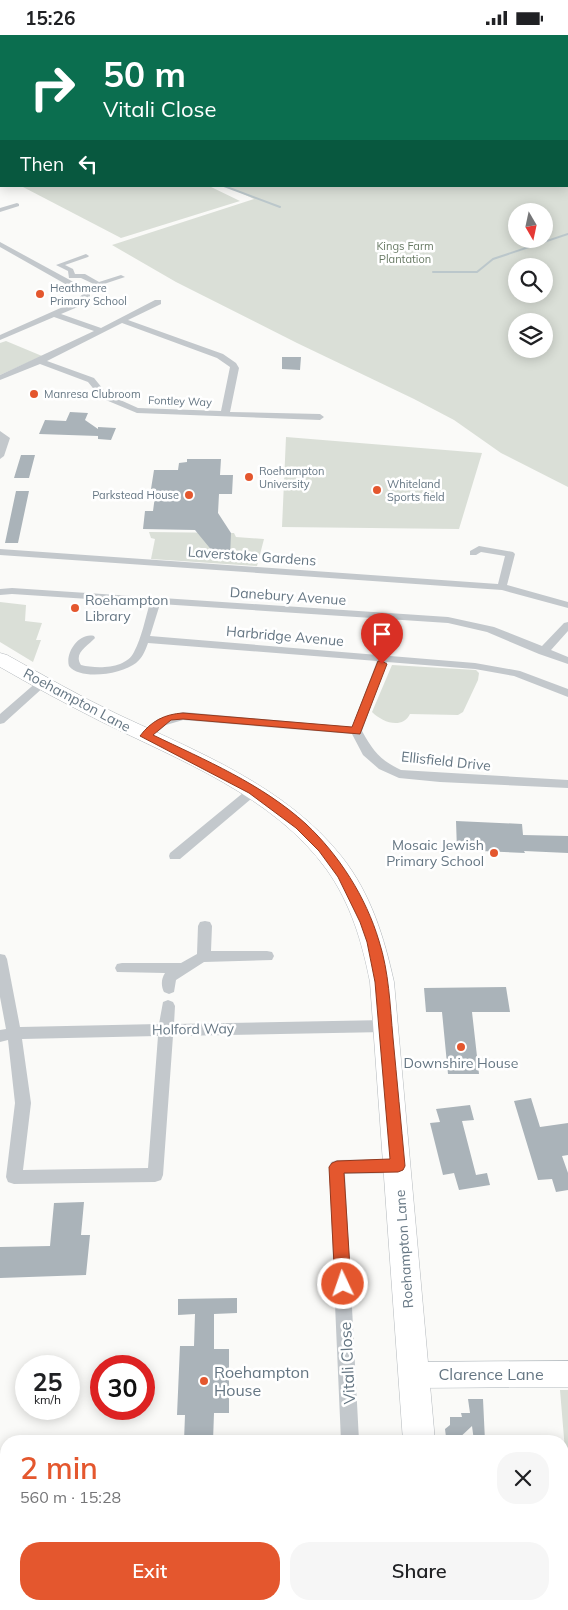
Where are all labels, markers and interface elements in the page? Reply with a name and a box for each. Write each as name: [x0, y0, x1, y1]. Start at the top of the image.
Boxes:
text: 15:26: [25, 6, 75, 30]
text: 50 m: [103, 52, 186, 96]
icon: right: [20, 55, 85, 120]
text: Vitali Close: [103, 95, 216, 123]
icon: left: [74, 150, 102, 178]
text: Then: [20, 152, 64, 176]
north arrow: [508, 203, 552, 247]
map controls: [508, 203, 553, 358]
park label: Kings Farm Plantation: [376, 239, 434, 266]
button: search: [508, 258, 553, 303]
place label: Heathmere Primary School: [50, 281, 127, 308]
marker: Heathmere Primary School: [34, 288, 46, 300]
button: layers: [508, 313, 553, 358]
place label: Manresa Clubroom: [44, 387, 141, 401]
marker: Manresa Clubroom: [28, 388, 40, 400]
street label: Fontley Way: [148, 393, 212, 409]
place label: Roehampton University: [259, 464, 325, 491]
marker: Roehampton University: [243, 471, 255, 483]
place label: Whiteland Sports field: [387, 477, 445, 504]
marker: Whiteland Sports field: [371, 484, 383, 496]
place label: Parkstead House: [92, 488, 179, 502]
marker: Parkstead House: [183, 489, 195, 501]
street label: Laverstoke Gardens: [187, 543, 317, 569]
street label: Danebury Avenue: [229, 583, 347, 609]
place label: Roehampton Library: [85, 591, 168, 625]
marker: Roehampton Library: [69, 602, 81, 614]
pin: [361, 613, 403, 664]
icon: arrive: [368, 620, 396, 648]
street label: Harbridge Avenue: [225, 622, 345, 650]
street label: Roehampton Lane: [20, 664, 134, 736]
street label: Ellisfield Drive: [400, 747, 492, 775]
place label: Mosaic Jewish Primary School: [386, 836, 484, 870]
marker: Mosaic Jewish Primary School: [488, 847, 500, 859]
street label: Holford Way: [152, 1019, 235, 1039]
marker: Downshire House: [455, 1041, 467, 1053]
place label: Downshire House: [404, 1054, 518, 1072]
street label: Roehampton Lane: [391, 1189, 417, 1309]
position arrow: [316, 1257, 368, 1309]
street label: Vitali Close: [335, 1321, 359, 1405]
speed limit sign: 30: [90, 1355, 155, 1420]
place label: Roehampton House: [214, 1362, 309, 1400]
street label: Clarence Lane: [438, 1364, 544, 1384]
text: 25: [32, 1366, 63, 1397]
marker: Roehampton House: [198, 1375, 210, 1387]
text: km/h: [34, 1392, 61, 1407]
text: 2 min: [20, 1449, 98, 1487]
button: close: [497, 1452, 549, 1504]
text: 560 m · 15:28: [20, 1487, 121, 1507]
button: Exit: [20, 1542, 280, 1600]
button: Share: [290, 1542, 549, 1600]

